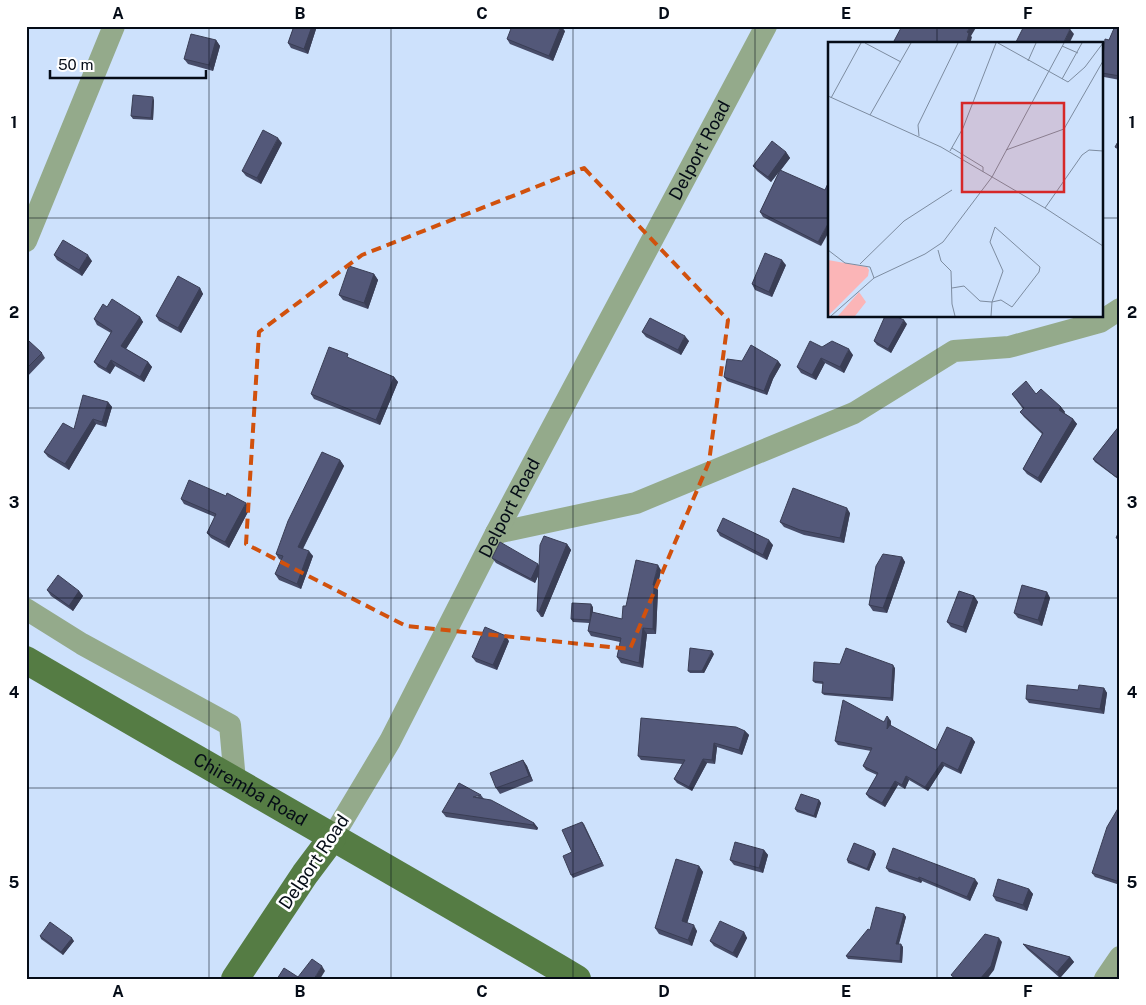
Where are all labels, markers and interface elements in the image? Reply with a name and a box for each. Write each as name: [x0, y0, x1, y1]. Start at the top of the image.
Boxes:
text: A: [112, 4, 124, 23]
text: B: [295, 4, 306, 23]
text: C: [476, 4, 488, 23]
text: D: [658, 4, 670, 23]
text: E: [841, 4, 851, 23]
text: F: [1023, 4, 1033, 23]
inset map: [828, 42, 1104, 318]
scale bar: [50, 48, 206, 80]
text: 50 m: [58, 56, 93, 73]
street label: Delport Road: [664, 97, 734, 204]
text: 1: [11, 113, 17, 132]
text: 1: [1129, 113, 1135, 132]
text: 2: [9, 303, 19, 322]
text: 2: [1127, 303, 1137, 322]
street label: Delport Road: [474, 454, 544, 561]
text: 3: [9, 493, 19, 512]
text: 3: [1127, 493, 1137, 512]
text: 4: [9, 683, 20, 702]
text: 4: [1127, 683, 1138, 702]
street label: Chiremba Road: [190, 748, 311, 830]
street label: Delport Road: [274, 810, 353, 913]
text: 5: [9, 873, 20, 892]
text: 5: [1127, 873, 1138, 892]
text: A: [112, 982, 124, 1001]
text: B: [295, 982, 306, 1001]
text: C: [476, 982, 488, 1001]
text: D: [658, 982, 670, 1001]
text: E: [841, 982, 851, 1001]
text: F: [1023, 982, 1033, 1001]

